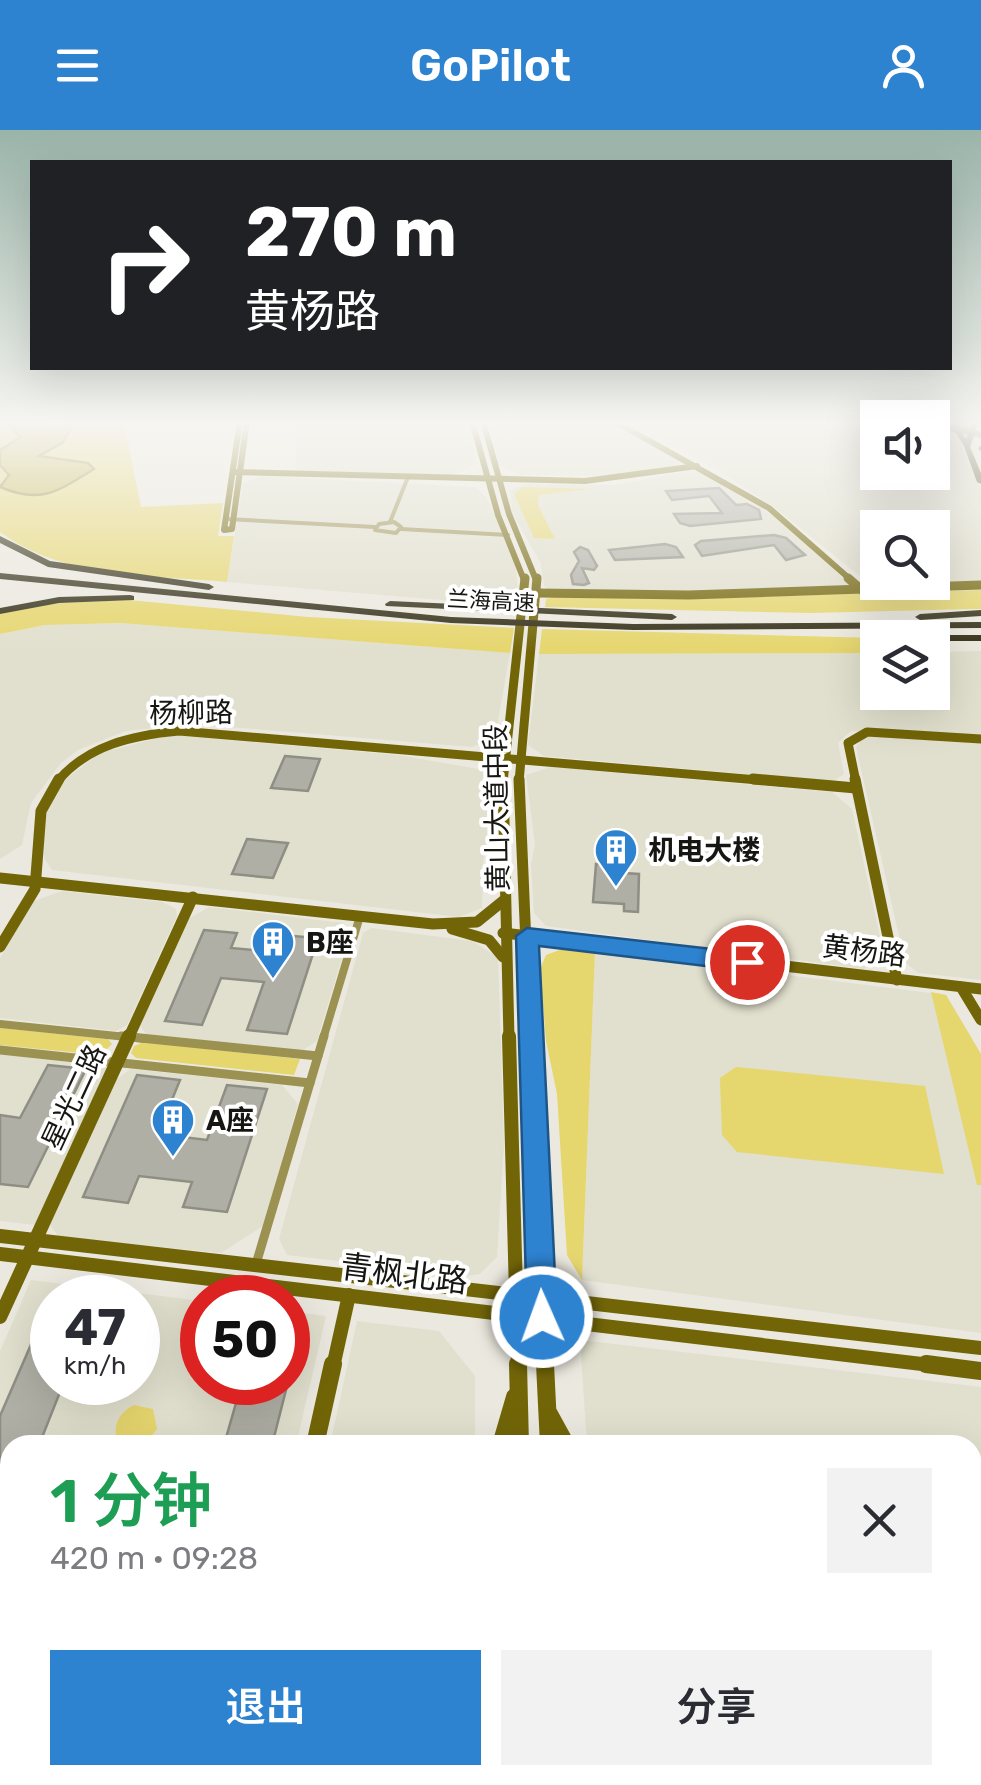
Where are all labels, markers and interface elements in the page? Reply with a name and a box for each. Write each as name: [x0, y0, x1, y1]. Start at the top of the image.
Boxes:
icon: menu: [50, 38, 105, 93]
icon: person: [876, 38, 931, 93]
text: GoPilot: [410, 39, 571, 92]
text: 270 m: [245, 191, 457, 274]
icon: right: [80, 200, 210, 330]
text: 黄杨路: [245, 285, 380, 338]
map controls: [860, 400, 950, 710]
button: sound: [860, 400, 950, 490]
button: search: [860, 510, 950, 600]
street label: 兰海高速: [446, 585, 536, 617]
button: layers: [860, 620, 950, 710]
street label: 杨柳路: [149, 696, 233, 730]
street label: 黄山大道中段: [479, 724, 515, 892]
building icon: 机电大楼: [593, 827, 639, 888]
place label: 机电大楼: [648, 834, 760, 867]
building icon: B座: [250, 919, 296, 980]
pin: [705, 920, 790, 1005]
place label: B座: [306, 926, 354, 959]
street label: 黄杨路: [820, 930, 908, 972]
icon: arrive: [720, 935, 775, 990]
street label: 星光二路: [35, 1039, 113, 1155]
building icon: A座: [150, 1097, 196, 1158]
place label: A座: [206, 1104, 254, 1137]
street label: 青枫北路: [338, 1247, 470, 1301]
position arrow: [490, 1265, 594, 1369]
speed limit sign: 50: [180, 1275, 310, 1405]
text: 47: [64, 1298, 126, 1358]
text: km/h: [64, 1351, 126, 1380]
text: 1 分钟: [50, 1466, 212, 1537]
button: close: [827, 1468, 932, 1573]
text: 420 m · 09:28: [50, 1539, 258, 1577]
button: 退出: [50, 1650, 481, 1765]
button: 分享: [501, 1650, 932, 1765]

